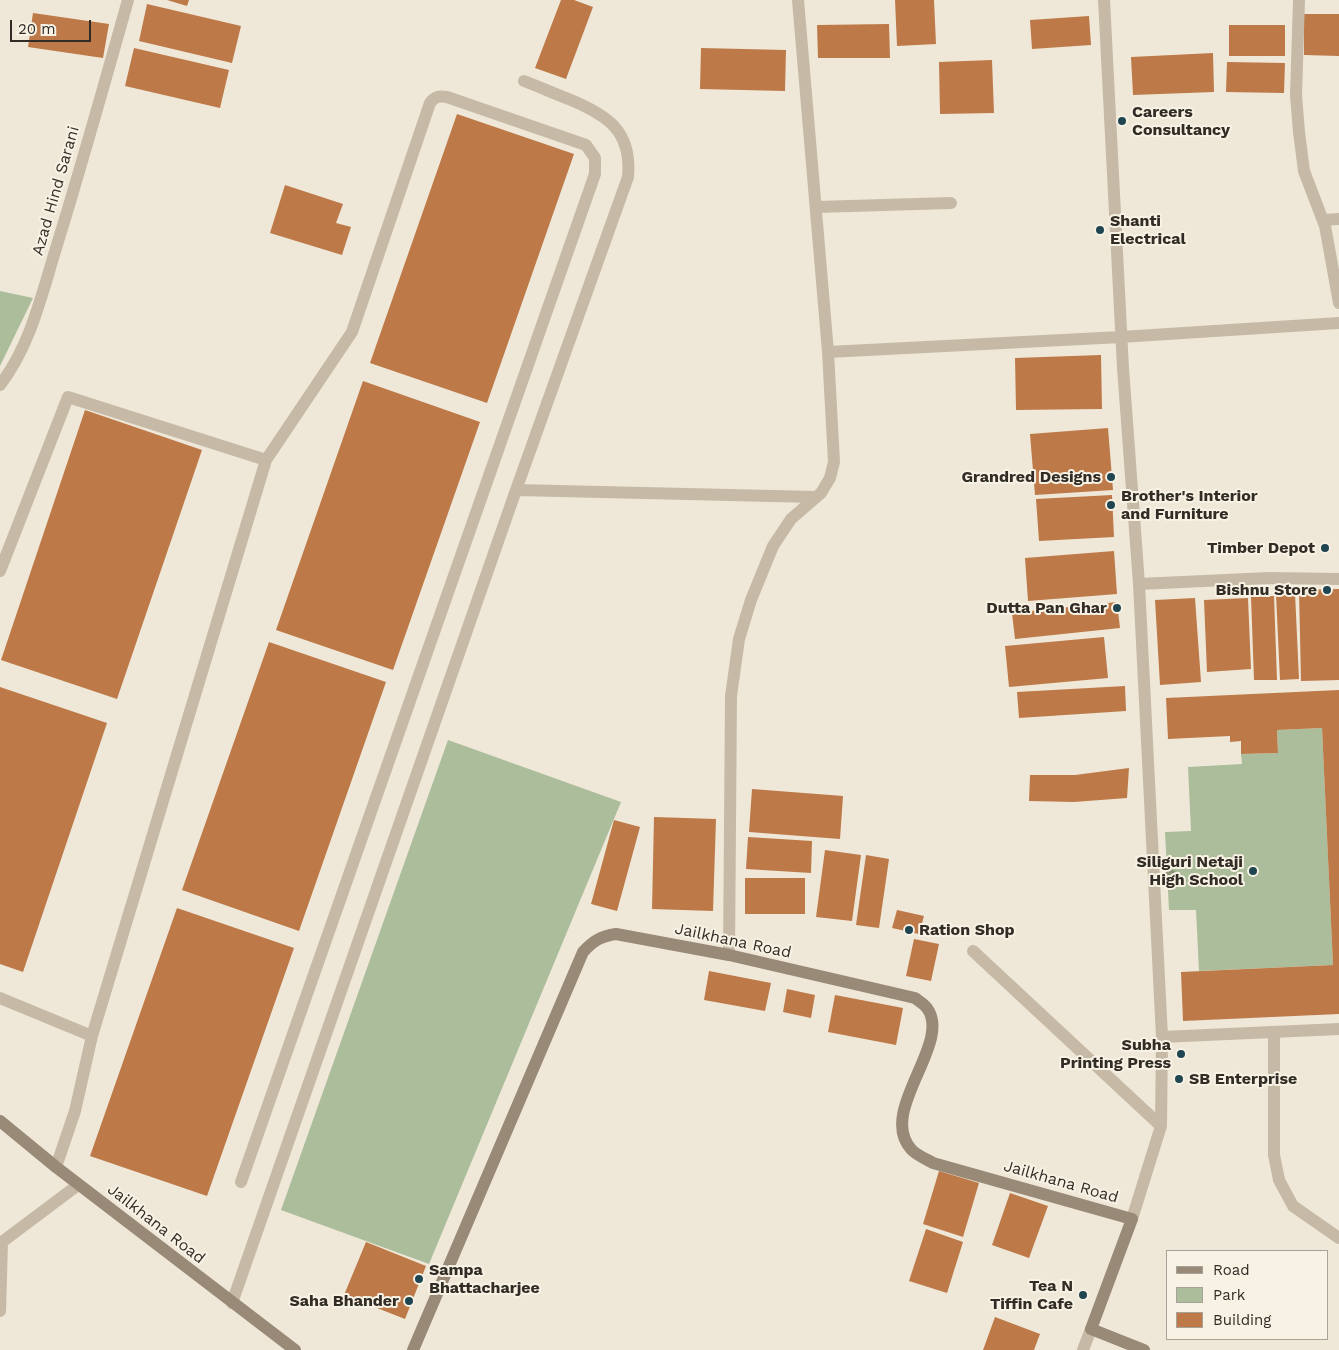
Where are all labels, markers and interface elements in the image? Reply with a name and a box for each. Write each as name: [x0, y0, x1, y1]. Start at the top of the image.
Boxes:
scale bar: [12, 10, 94, 42]
text: 20 m: [18, 20, 56, 38]
place label: Careers Consultancy: [1132, 102, 1230, 140]
marker: Careers Consultancy: [1116, 115, 1128, 127]
street label: Azad Hind Sarani: [28, 124, 84, 258]
place label: Shanti Electrical: [1110, 211, 1186, 249]
marker: Shanti Electrical: [1094, 224, 1106, 236]
place label: Grandred Designs: [961, 467, 1101, 487]
marker: Grandred Designs: [1105, 471, 1117, 483]
place label: Brother's Interior and Furniture: [1121, 486, 1258, 524]
marker: Brother's Interior and Furniture: [1105, 499, 1117, 511]
place label: Timber Depot: [1207, 538, 1315, 558]
marker: Timber Depot: [1319, 542, 1331, 554]
place label: Bishnu Store: [1216, 580, 1317, 600]
marker: Bishnu Store: [1321, 584, 1333, 596]
place label: Dutta Pan Ghar: [986, 598, 1107, 618]
marker: Dutta Pan Ghar: [1111, 602, 1123, 614]
place label: Siliguri Netaji High School: [1137, 852, 1243, 890]
marker: Siliguri Netaji High School: [1247, 865, 1259, 877]
street label: Jailkhana Road: [673, 919, 793, 963]
place label: Ration Shop: [919, 920, 1015, 940]
marker: Ration Shop: [903, 924, 915, 936]
place label: Subha Printing Press: [1060, 1035, 1171, 1073]
marker: Subha Printing Press: [1175, 1048, 1187, 1060]
place label: SB Enterprise: [1189, 1069, 1297, 1089]
marker: SB Enterprise: [1173, 1073, 1185, 1085]
street label: Jailkhana Road: [1001, 1156, 1121, 1208]
street label: Jailkhana Road: [103, 1180, 209, 1268]
legend: [1166, 1250, 1329, 1340]
place label: Sampa Bhattacharjee: [429, 1260, 540, 1298]
text: Road: [1213, 1261, 1250, 1279]
marker: Sampa Bhattacharjee: [413, 1273, 425, 1285]
place label: Tea N Tiffin Cafe: [990, 1276, 1073, 1314]
text: Park: [1213, 1286, 1245, 1304]
marker: Tea N Tiffin Cafe: [1077, 1289, 1089, 1301]
place label: Saha Bhander: [289, 1291, 399, 1311]
marker: Saha Bhander: [403, 1295, 415, 1307]
text: Building: [1213, 1311, 1271, 1329]

